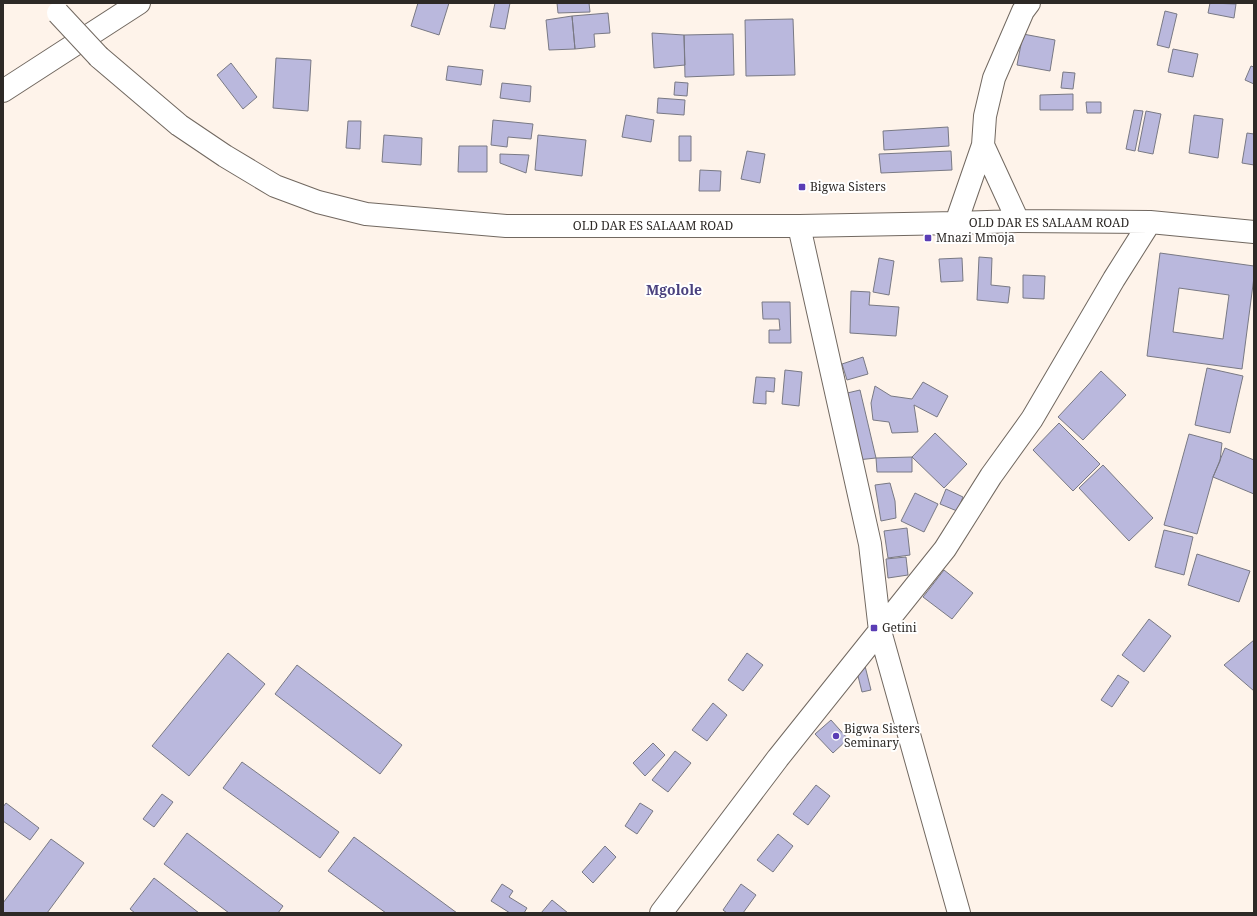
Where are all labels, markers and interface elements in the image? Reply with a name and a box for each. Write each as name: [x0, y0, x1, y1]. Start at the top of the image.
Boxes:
place label: Bigwa Sisters: [810, 178, 886, 195]
marker: Bigwa Sisters: [797, 182, 807, 192]
street label: OLD DAR ES SALAAM ROAD: [969, 214, 1129, 231]
street label: OLD DAR ES SALAAM ROAD: [573, 217, 733, 234]
place label: Mnazi Mmoja: [936, 229, 1015, 246]
marker: Mnazi Mmoja: [923, 233, 933, 243]
district label: Mgolole: [646, 280, 702, 299]
place label: Getini: [882, 619, 917, 636]
marker: Getini: [869, 623, 879, 633]
place label: Bigwa Sisters Seminary: [844, 720, 920, 751]
marker: Bigwa Sisters Seminary: [831, 731, 841, 741]

